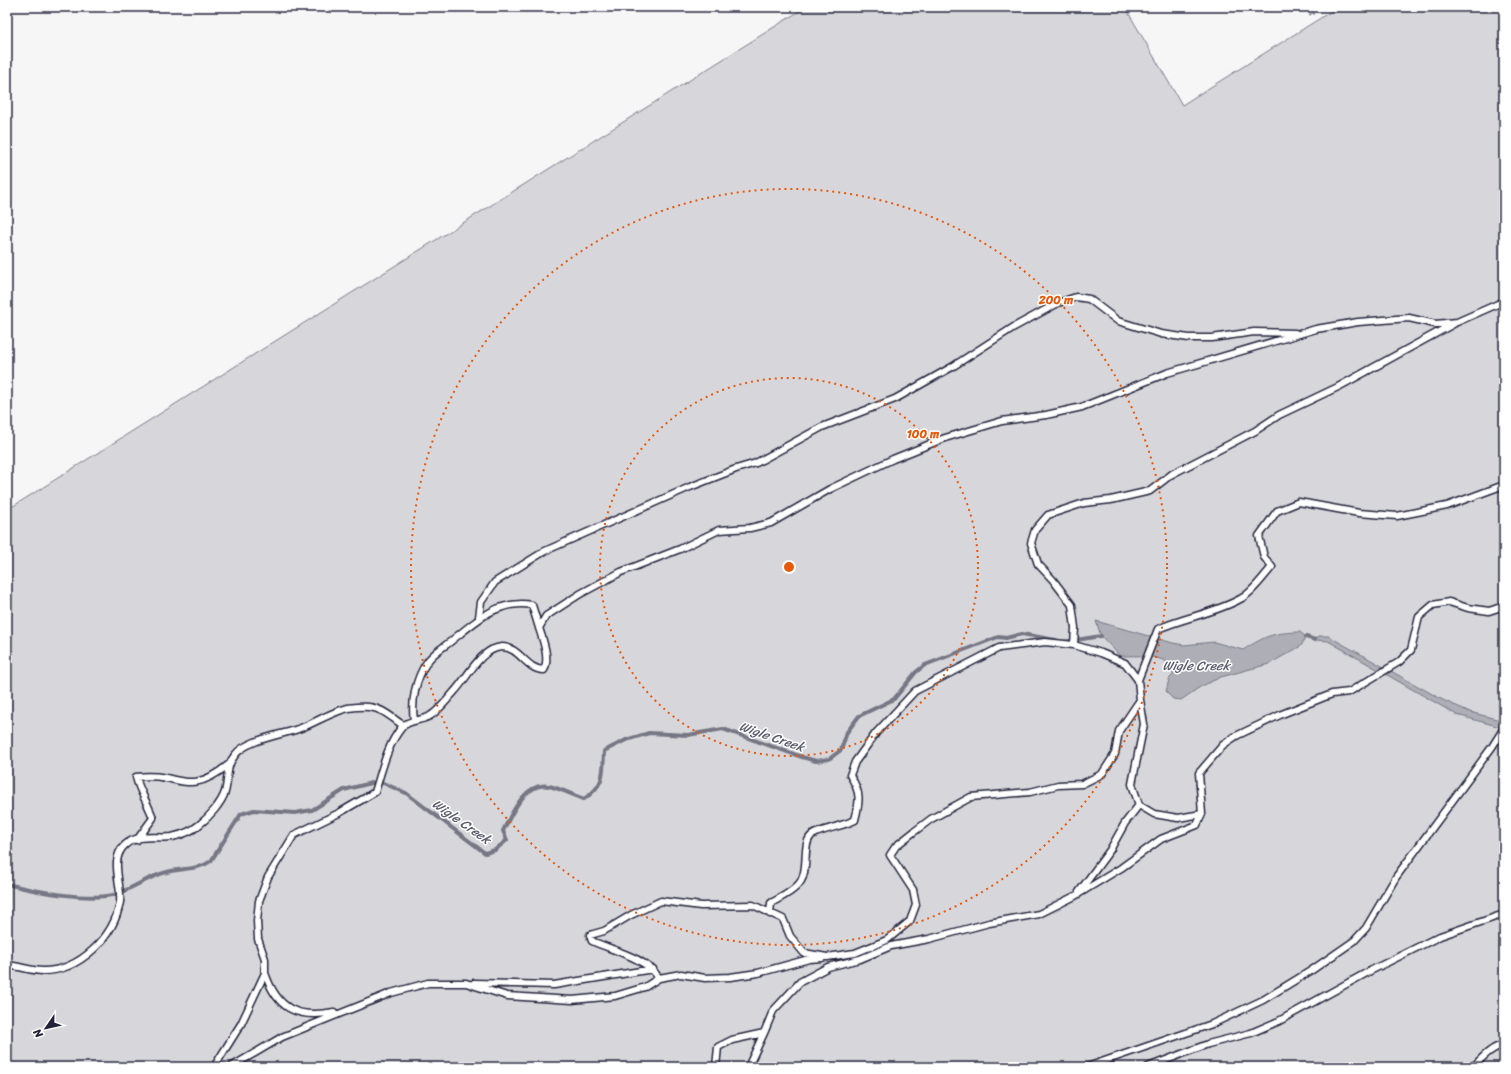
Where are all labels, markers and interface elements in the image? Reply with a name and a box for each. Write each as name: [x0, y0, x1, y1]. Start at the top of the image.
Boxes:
text: 200 m: [1038, 289, 1074, 311]
text: 100 m: [907, 423, 940, 445]
centre of rings: [782, 560, 796, 574]
water label: Wigle Creek: [1162, 654, 1232, 677]
water label: Wigle Creek: [736, 715, 809, 759]
water label: Wigle Creek: [428, 793, 498, 851]
north arrow: [26, 1008, 66, 1048]
text: N: [28, 1025, 49, 1043]

